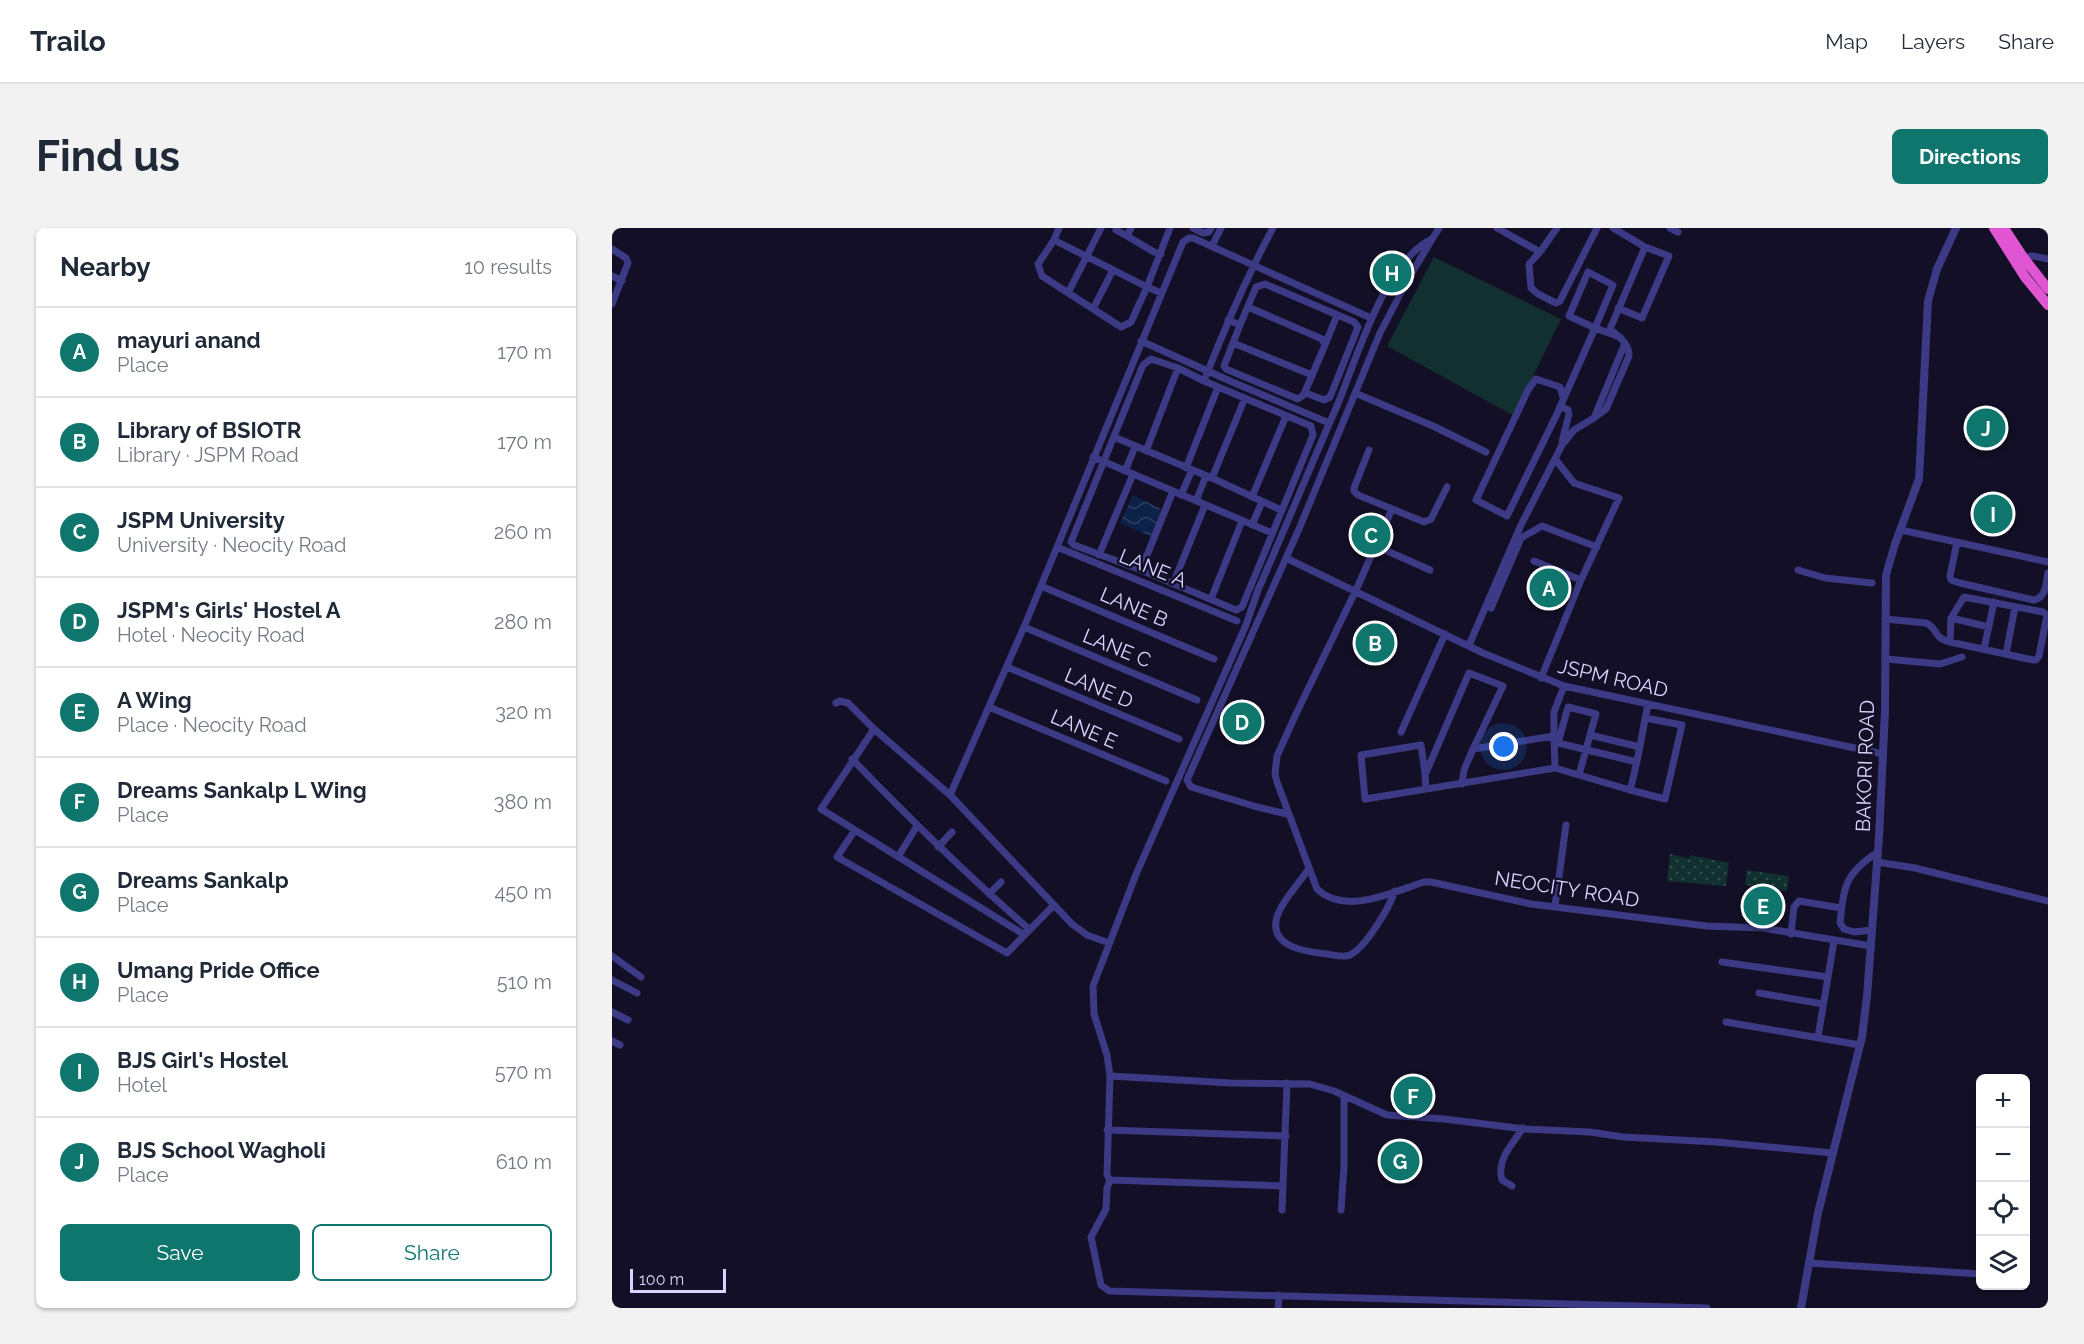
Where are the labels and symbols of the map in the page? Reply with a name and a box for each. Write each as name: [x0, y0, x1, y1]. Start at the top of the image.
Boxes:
pin: H: [1372, 250, 1412, 296]
pin: J: [1966, 406, 2006, 450]
pin: I: [1974, 492, 2012, 536]
pin: C: [1352, 512, 1390, 558]
street label: LANE A: [1116, 544, 1191, 593]
pin: A: [1530, 566, 1568, 610]
street label: LANE B: [1097, 582, 1171, 632]
pin: B: [1356, 620, 1395, 666]
street label: LANE C: [1079, 623, 1155, 673]
street label: JSPM ROAD: [1556, 654, 1670, 702]
street label: LANE D: [1061, 663, 1137, 713]
pin: D: [1222, 700, 1262, 744]
street label: BAKORI ROAD: [1851, 700, 1879, 832]
street label: LANE E: [1047, 704, 1121, 754]
your location: [1489, 732, 1518, 761]
street label: NEOCITY ROAD: [1493, 866, 1641, 912]
pin: E: [1744, 884, 1782, 928]
pin: F: [1394, 1074, 1432, 1118]
pin: G: [1380, 1138, 1420, 1184]
scale bar: [630, 1266, 726, 1294]

